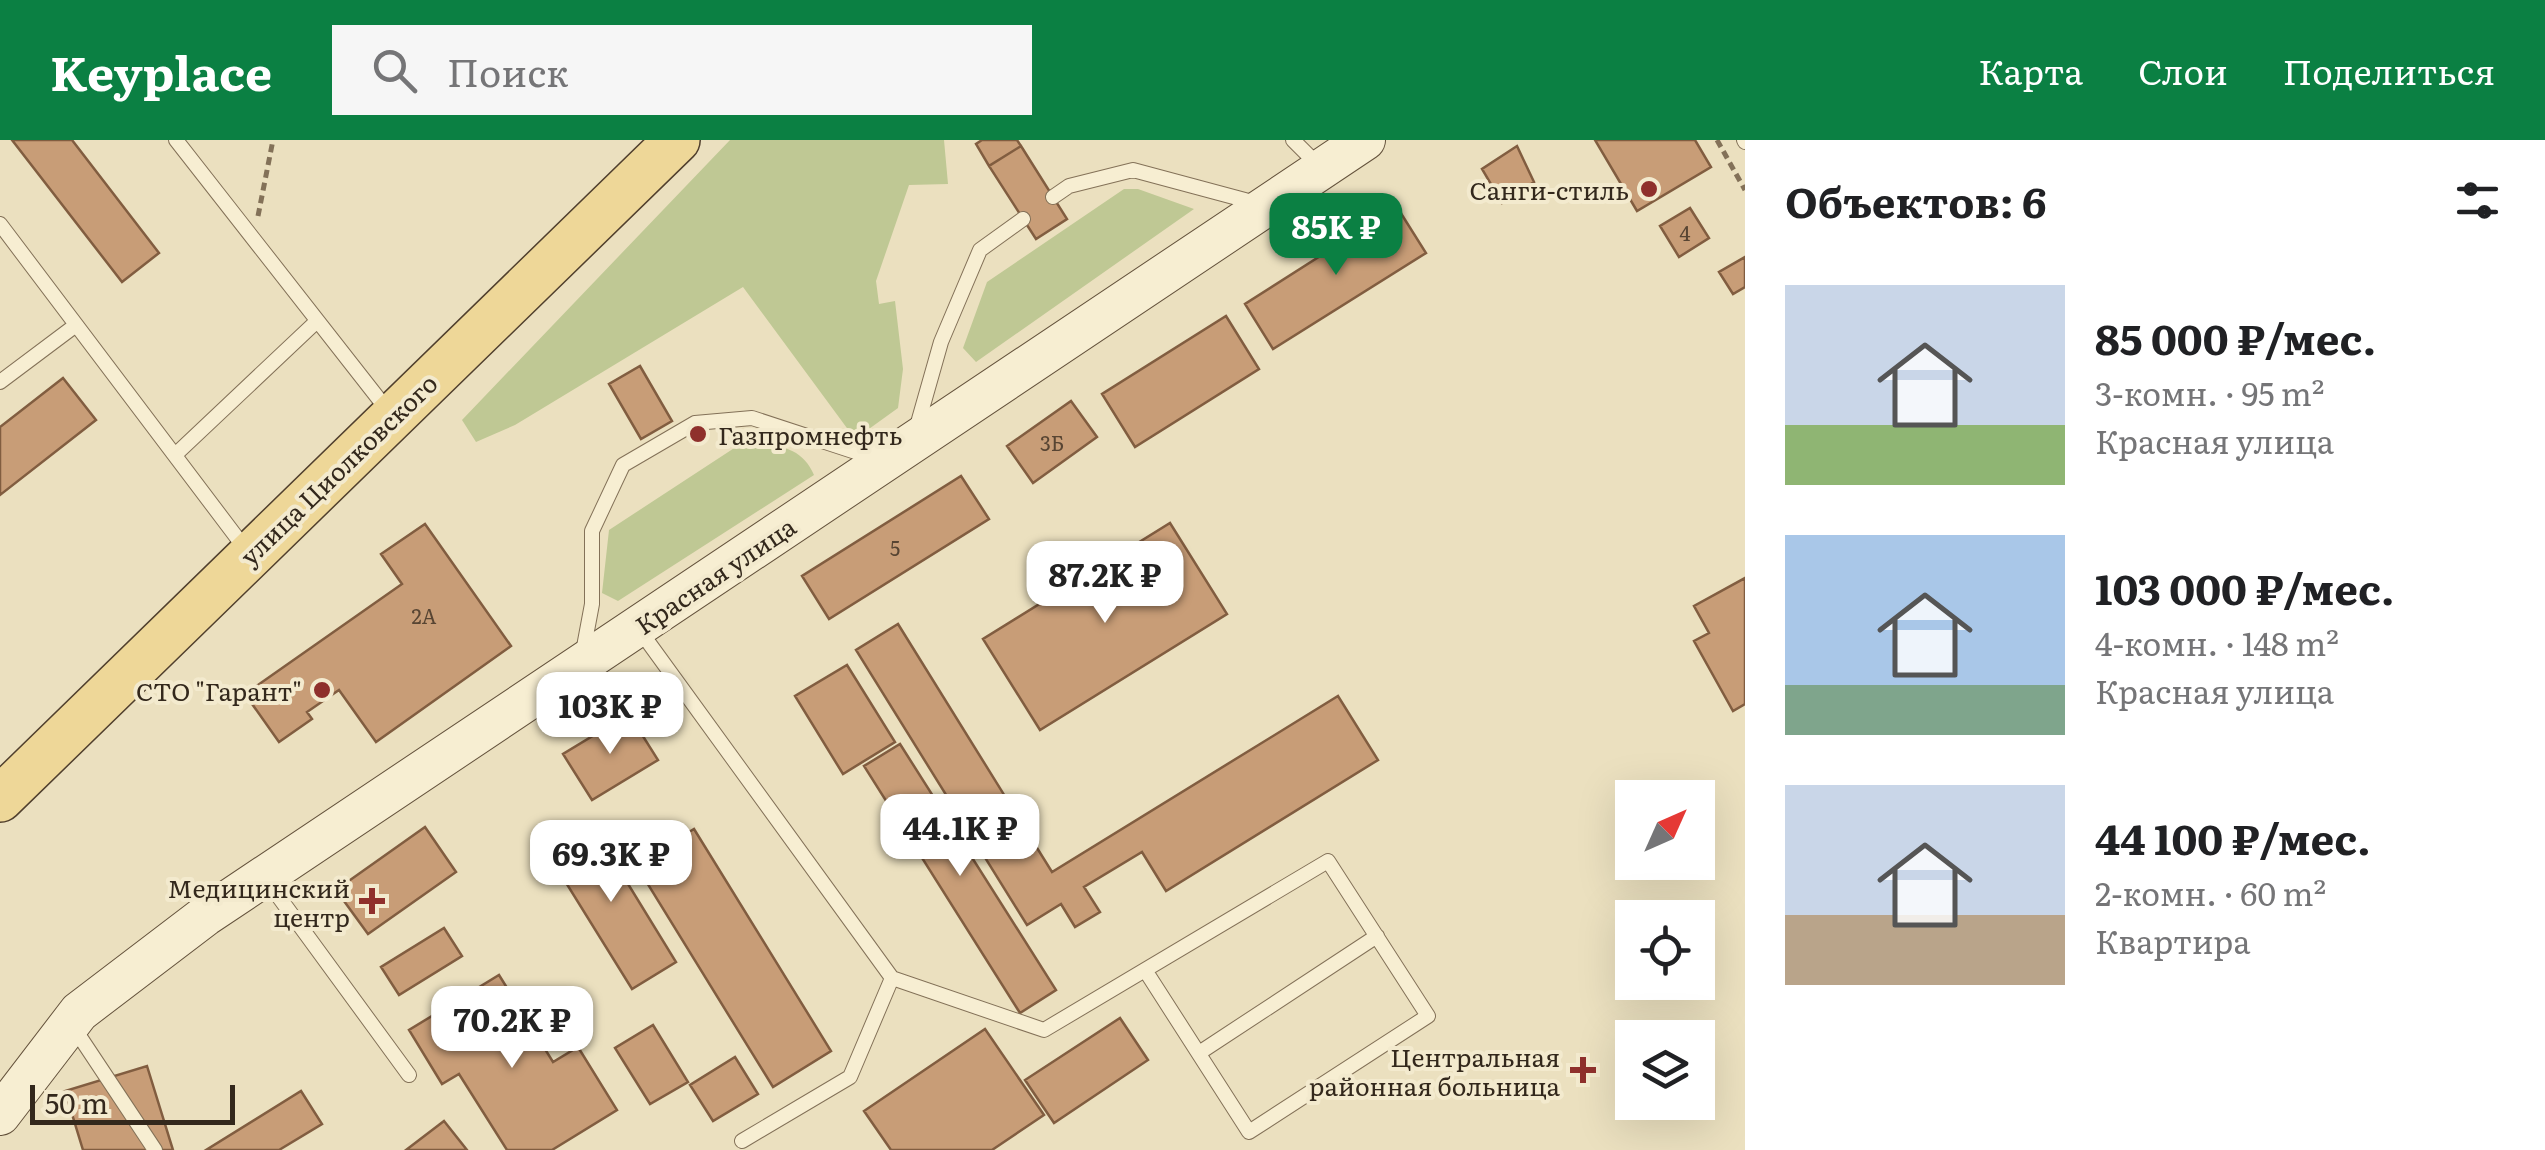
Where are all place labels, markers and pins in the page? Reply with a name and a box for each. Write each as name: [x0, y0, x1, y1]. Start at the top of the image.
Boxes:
place label: Санги-стиль: [1470, 171, 1629, 208]
marker: Санги-стиль: [1638, 178, 1660, 200]
pin: 85K ₽: [1266, 193, 1406, 278]
place label: Газпромнефть: [718, 416, 902, 453]
marker: Газпромнефть: [687, 423, 709, 445]
pin: 87.2K ₽: [1013, 541, 1197, 626]
place label: СТО "Гарант": [136, 672, 302, 709]
pin: 103K ₽: [529, 672, 691, 757]
marker: СТО "Гарант": [311, 679, 333, 701]
pin: 44.1K ₽: [868, 794, 1052, 879]
pin: 69.3K ₽: [519, 820, 703, 905]
place label: Медицинский центр: [167, 869, 350, 935]
marker: Медицинский центр: [359, 888, 385, 914]
pin: 70.2K ₽: [420, 986, 604, 1071]
place label: Центральная районная больница: [1309, 1038, 1561, 1104]
marker: Центральная районная больница: [1570, 1057, 1596, 1083]

